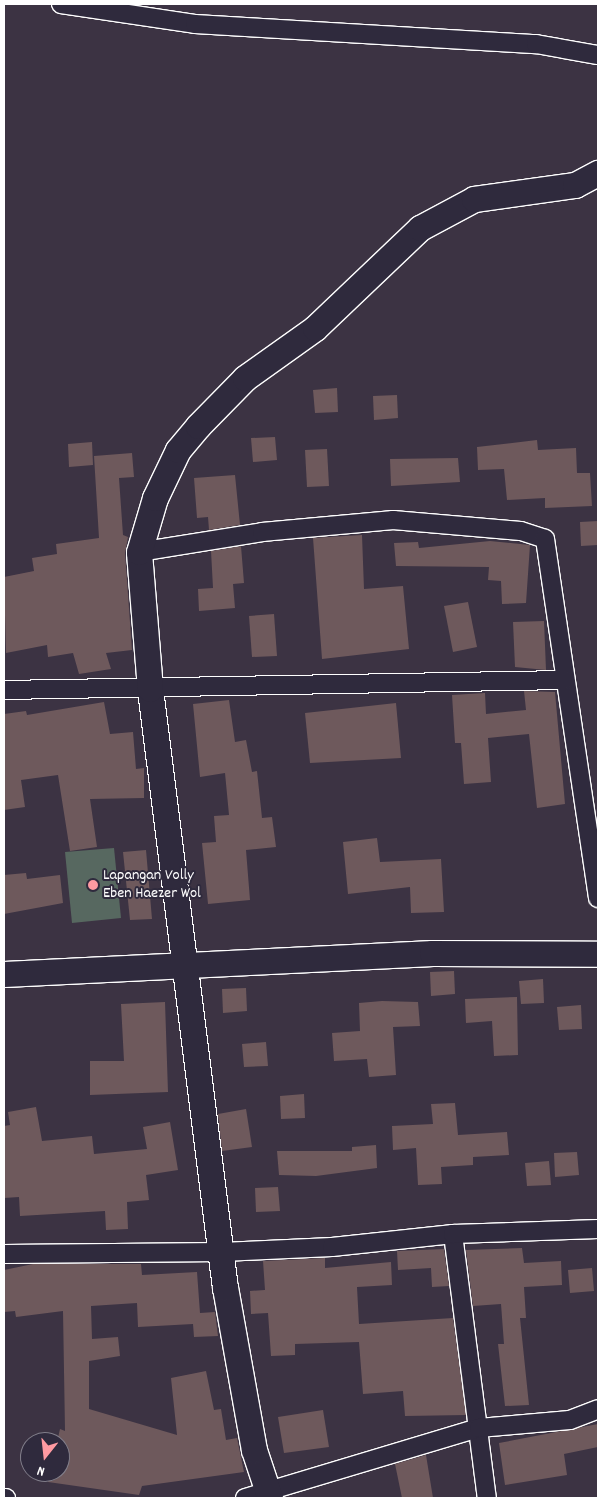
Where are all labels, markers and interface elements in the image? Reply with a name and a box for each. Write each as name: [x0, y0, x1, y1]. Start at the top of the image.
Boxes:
place label: Lapangan Volly Eben Haezer Wol: [103, 866, 201, 904]
marker: Lapangan Volly Eben Haezer Wol: [87, 879, 99, 891]
north arrow: [20, 1432, 70, 1482]
text: N: [35, 1460, 47, 1481]

